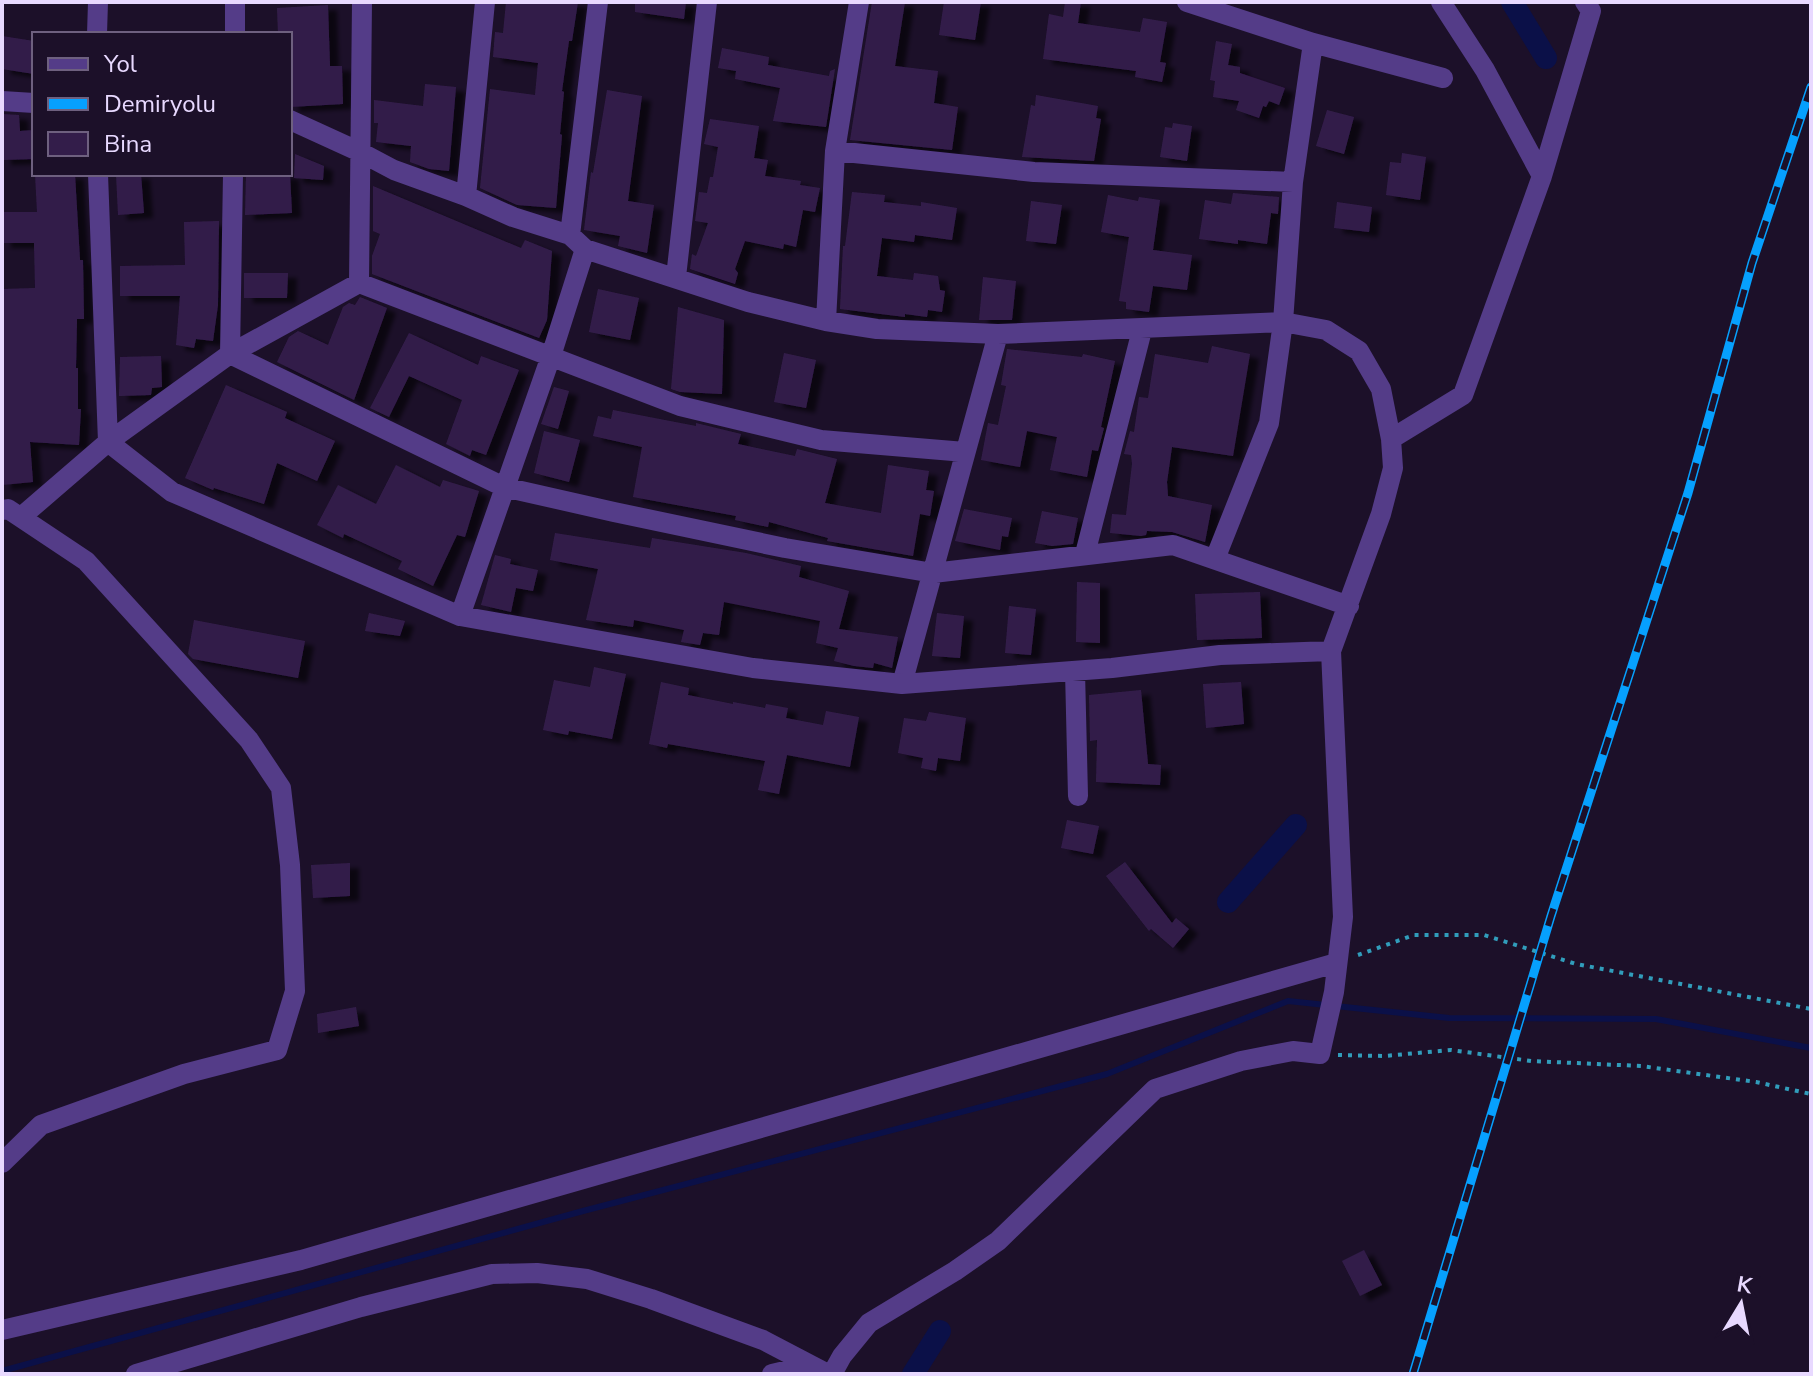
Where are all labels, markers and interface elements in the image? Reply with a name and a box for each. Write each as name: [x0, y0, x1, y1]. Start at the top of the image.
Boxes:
legend: [32, 32, 292, 176]
text: Yol: [103, 48, 137, 80]
text: Demiryolu: [104, 88, 216, 120]
text: Bina: [104, 128, 152, 160]
north arrow: [1701, 1264, 1781, 1344]
text: K: [1735, 1269, 1755, 1302]

